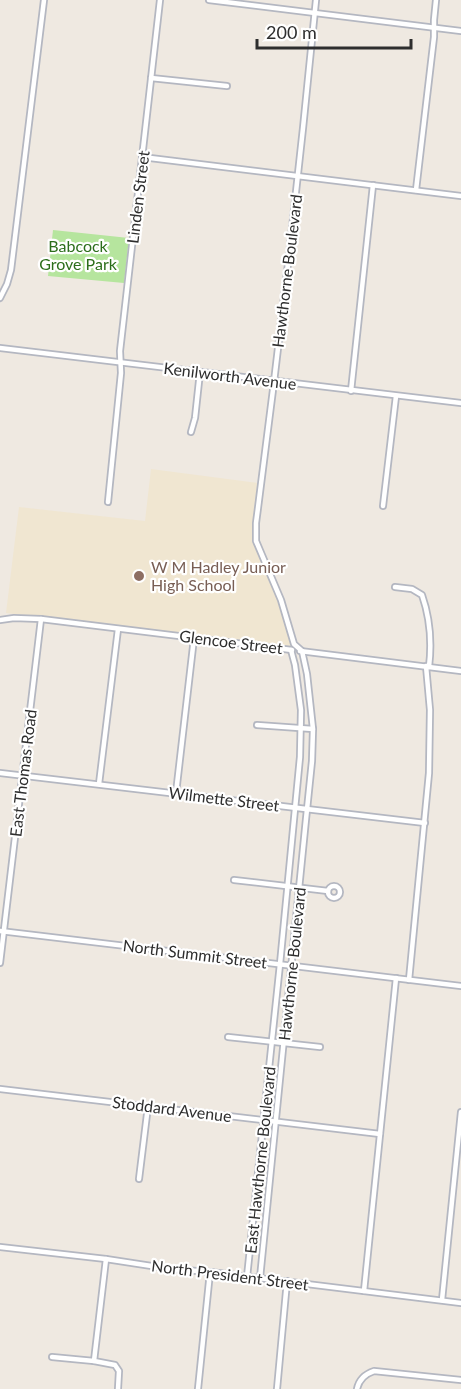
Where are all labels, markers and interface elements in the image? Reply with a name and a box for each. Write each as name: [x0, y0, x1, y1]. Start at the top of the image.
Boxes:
scale bar: [257, 12, 412, 50]
text: 200 m: [266, 21, 317, 43]
street label: Linden Street: [122, 149, 153, 245]
street label: Hawthorne Boulevard: [268, 193, 305, 349]
park label: Babcock Grove Park: [39, 236, 118, 273]
street label: Kenilworth Avenue: [163, 358, 297, 393]
place label: W M Hadley Junior High School: [151, 557, 286, 594]
marker: W M Hadley Junior High School: [132, 569, 146, 583]
street label: Glencoe Street: [178, 626, 284, 657]
street label: East Thomas Road: [5, 708, 40, 838]
street label: Wilmette Street: [168, 782, 281, 815]
street label: Hawthorne Boulevard: [274, 886, 309, 1042]
street label: North Summit Street: [122, 935, 269, 972]
street label: East Hawthorne Boulevard: [240, 1065, 279, 1254]
street label: Stoddard Avenue: [111, 1092, 233, 1125]
street label: North President Street: [150, 1255, 310, 1294]

